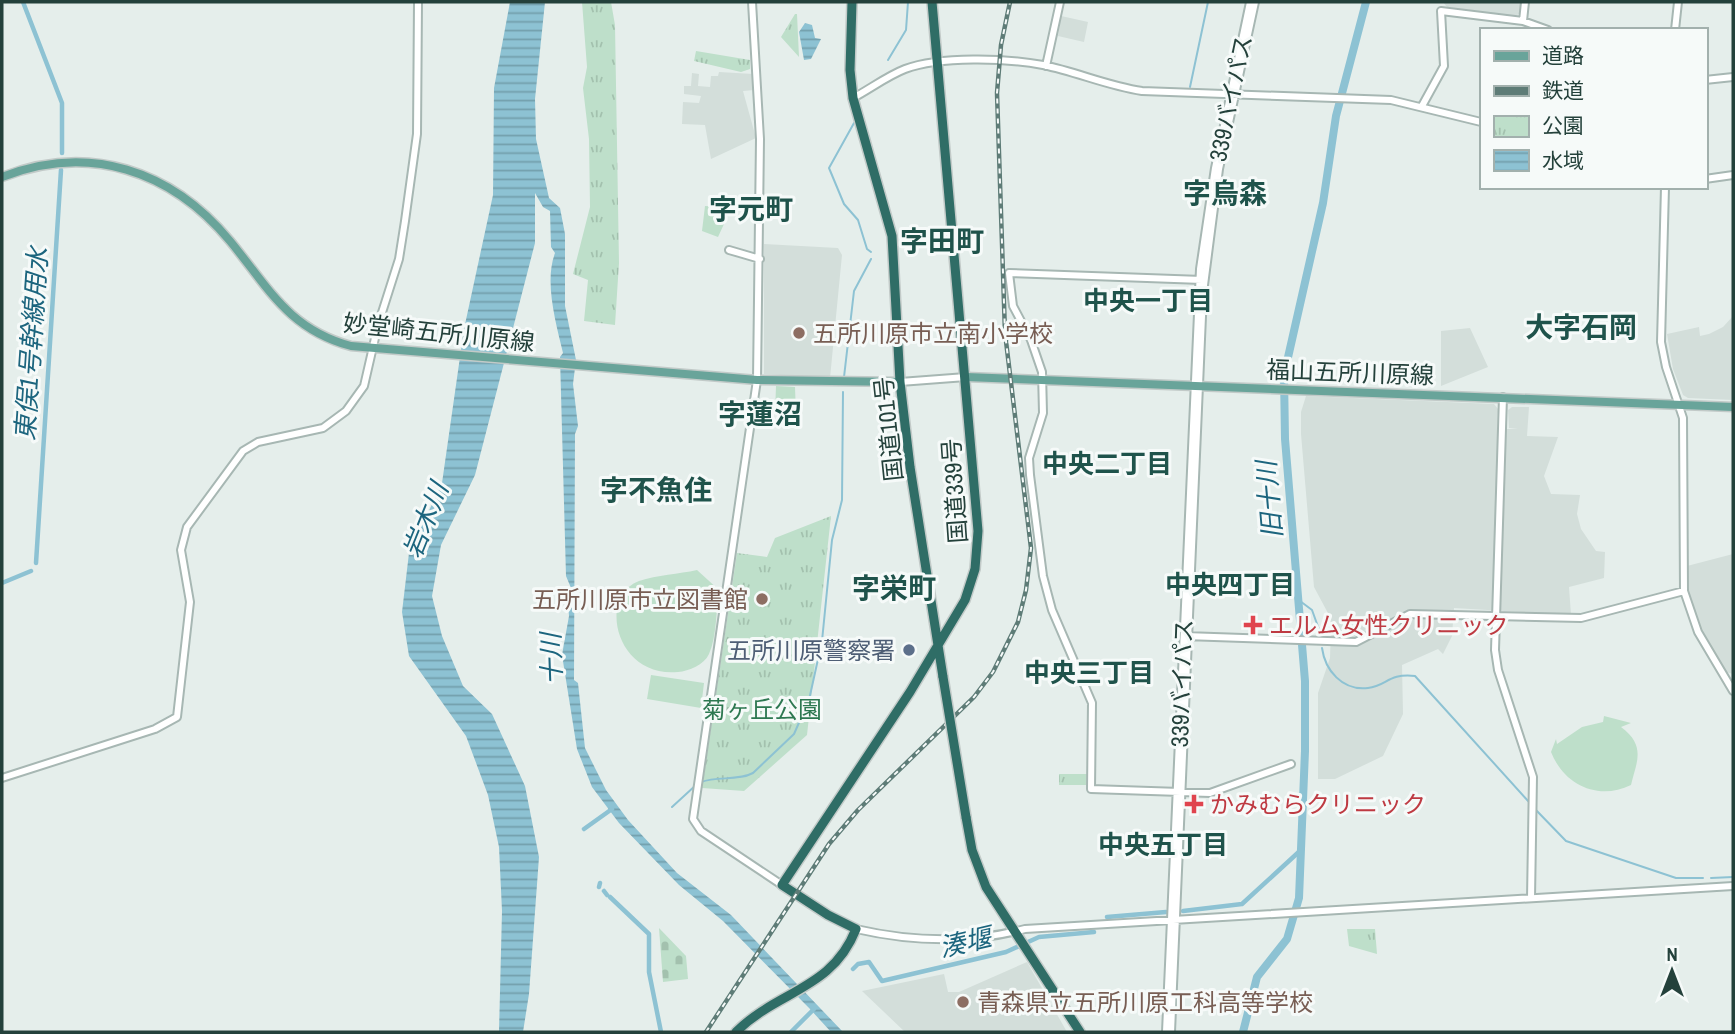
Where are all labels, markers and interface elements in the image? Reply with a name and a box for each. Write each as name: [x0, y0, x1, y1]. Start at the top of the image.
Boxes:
legend: [1480, 28, 1707, 189]
street label: 339バイパス: [1201, 32, 1259, 164]
text: 道路: [1542, 41, 1584, 70]
text: 鉄道: [1542, 76, 1584, 105]
text: 公園: [1542, 111, 1584, 140]
text: 水域: [1542, 146, 1584, 175]
district label: 字烏森: [1183, 174, 1267, 212]
district label: 字元町: [709, 190, 793, 228]
district label: 字田町: [900, 222, 984, 260]
water label: 東俣1号幹線用水: [7, 243, 55, 442]
district label: 中央一丁目: [1083, 283, 1213, 318]
street label: 妙堂崎五所川原線: [342, 306, 536, 358]
district label: 大字石岡: [1525, 308, 1637, 346]
place label: 五所川原市立南小学校: [813, 317, 1053, 349]
marker: 五所川原市立南小学校: [791, 325, 807, 341]
street label: 福山五所川原線: [1265, 353, 1435, 391]
street label: 国道101号: [867, 375, 909, 483]
district label: 字蓮沼: [718, 395, 802, 433]
street label: 国道339号: [934, 438, 974, 544]
district label: 中央二丁目: [1042, 446, 1172, 481]
water label: 旧十川: [1248, 457, 1290, 540]
district label: 字不魚住: [600, 471, 712, 509]
water label: 岩木川: [394, 475, 457, 563]
district label: 中央四丁目: [1165, 567, 1295, 602]
district label: 字栄町: [852, 569, 936, 607]
place label: 五所川原市立図書館: [532, 583, 748, 615]
marker: 五所川原市立図書館: [754, 591, 770, 607]
place label: エルム女性クリニック: [1269, 609, 1509, 641]
marker: エルム女性クリニック: [1243, 615, 1263, 635]
street label: 339バイパス: [1163, 618, 1199, 748]
water label: 十川: [532, 629, 569, 686]
place label: 五所川原警察署: [727, 634, 895, 666]
marker: 五所川原警察署: [901, 642, 917, 658]
district label: 中央三丁目: [1024, 655, 1154, 690]
park label: 菊ヶ丘公園: [702, 693, 822, 725]
place label: かみむらクリニック: [1210, 788, 1426, 820]
marker: かみむらクリニック: [1184, 794, 1204, 814]
district label: 中央五丁目: [1098, 827, 1228, 862]
water label: 湊堰: [936, 918, 998, 965]
north arrow: [1637, 936, 1707, 1006]
text: N: [1666, 941, 1678, 967]
place label: 青森県立五所川原工科高等学校: [977, 986, 1313, 1018]
marker: 青森県立五所川原工科高等学校: [955, 994, 971, 1010]

